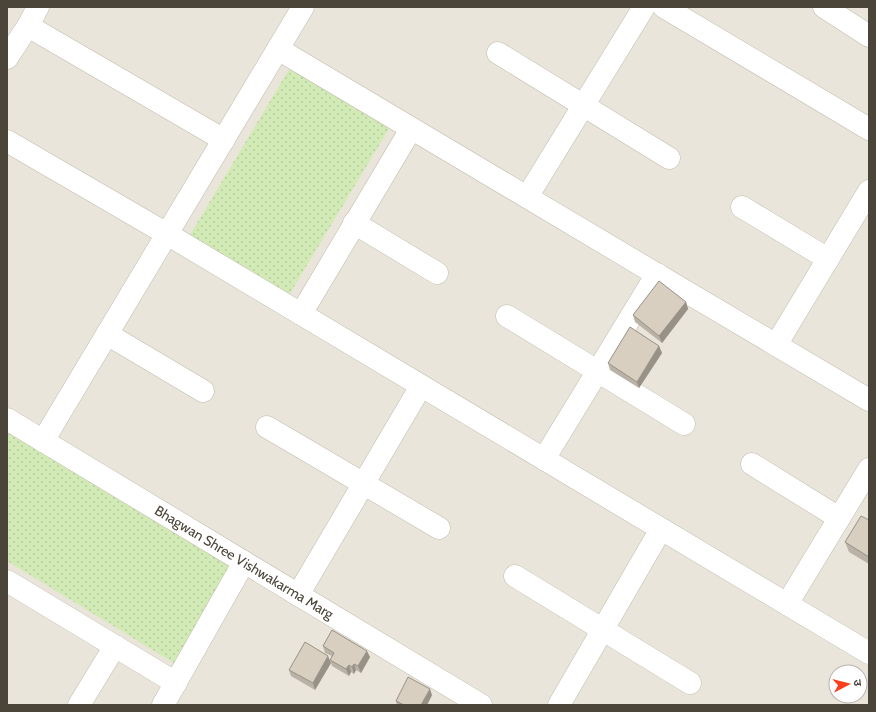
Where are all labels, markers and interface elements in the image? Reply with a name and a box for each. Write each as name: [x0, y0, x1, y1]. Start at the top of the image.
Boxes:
street label: Bhagwan Shree Vishwakarma Marg: [151, 501, 338, 624]
north arrow: [828, 664, 868, 704]
text: उ: [851, 679, 865, 687]

